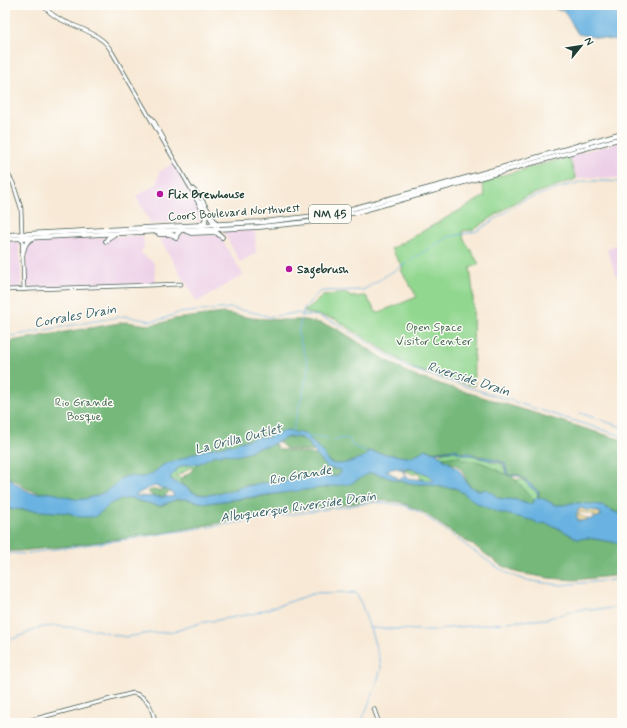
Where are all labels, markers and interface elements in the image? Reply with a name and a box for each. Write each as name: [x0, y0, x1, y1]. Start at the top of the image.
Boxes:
north arrow: [561, 26, 601, 66]
text: N: [581, 35, 597, 48]
place label: Flix Brewhouse: [168, 187, 245, 203]
marker: Flix Brewhouse: [155, 189, 165, 199]
street label: Coors Boulevard Northwest: [168, 200, 301, 226]
road number: NM 45: [309, 205, 351, 223]
place label: Sagebrush: [297, 262, 349, 279]
marker: Sagebrush: [284, 264, 294, 274]
water label: Corrales Drain: [33, 301, 118, 332]
park label: Open Space Visitor Center: [396, 320, 472, 350]
water label: Riverside Drain: [425, 358, 512, 401]
park label: Rio Grande Bosque: [55, 395, 113, 425]
water label: La Orilla Outlet: [193, 420, 285, 458]
water label: Rio Grande: [268, 462, 333, 489]
water label: Albuquerque Riverside Drain: [219, 488, 377, 527]

